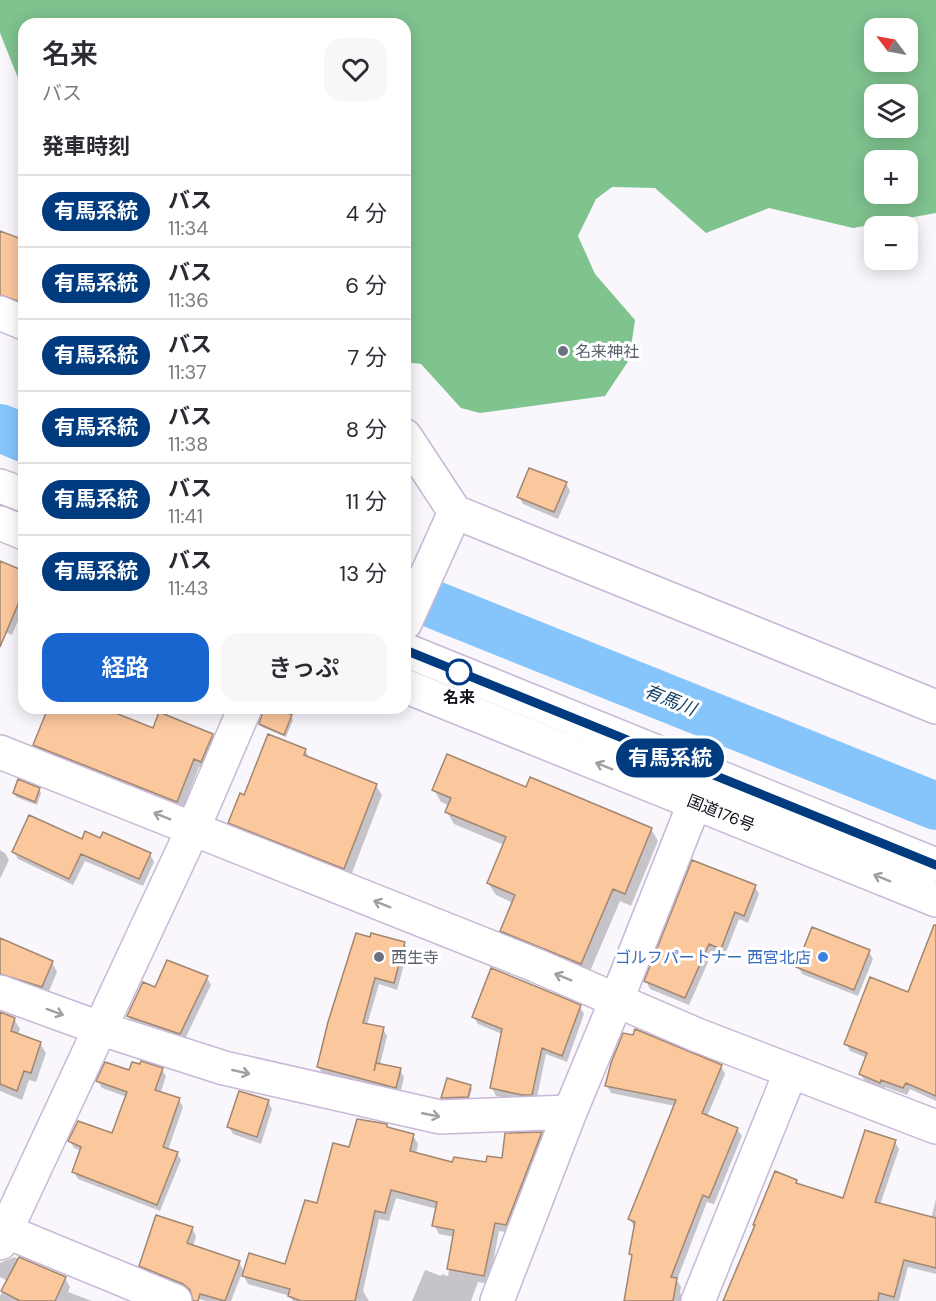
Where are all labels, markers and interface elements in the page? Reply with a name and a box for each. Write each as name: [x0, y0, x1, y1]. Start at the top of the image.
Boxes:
north arrow: [864, 18, 918, 72]
map controls: [864, 18, 918, 270]
text: 名来: [42, 36, 98, 73]
button: heart: [324, 38, 387, 101]
text: バス: [42, 80, 82, 106]
button: layers: [864, 84, 918, 138]
text: 発車時刻: [42, 132, 130, 161]
button: +: [864, 150, 918, 204]
text: バス: [168, 186, 212, 215]
text: 有馬系統: [54, 197, 138, 225]
text: 4 分: [346, 199, 387, 228]
text: 11:34: [168, 215, 208, 241]
button: −: [864, 216, 918, 270]
text: バス: [168, 258, 212, 287]
text: 有馬系統: [54, 269, 138, 297]
text: 6 分: [345, 271, 387, 300]
text: 11:36: [168, 287, 209, 313]
text: バス: [168, 330, 212, 359]
text: 有馬系統: [54, 341, 138, 369]
place label: 名来神社: [575, 341, 639, 362]
text: 7 分: [347, 343, 387, 372]
marker: 名来神社: [556, 344, 570, 358]
text: 11:37: [168, 359, 207, 385]
text: バス: [168, 402, 212, 431]
text: 有馬系統: [54, 413, 138, 441]
text: 8 分: [346, 415, 387, 444]
text: 11:38: [168, 431, 209, 457]
text: バス: [168, 474, 212, 503]
text: 有馬系統: [54, 485, 138, 513]
text: 11 分: [345, 487, 387, 516]
text: 11:41: [168, 503, 203, 529]
text: バス: [168, 546, 212, 575]
text: 有馬系統: [54, 557, 138, 585]
text: 13 分: [339, 559, 387, 588]
text: 11:43: [168, 575, 208, 601]
button: 経路: [42, 633, 209, 702]
button: きっぷ: [221, 633, 387, 702]
marker: 名来: [446, 659, 472, 685]
water label: 有馬川: [640, 679, 701, 722]
place label: 名来: [443, 687, 475, 708]
line badge: 有馬系統: [628, 738, 712, 777]
text: 有馬系統: [628, 744, 712, 772]
one-way arrow: [595, 760, 613, 771]
street label: 国道176号: [684, 790, 758, 836]
one-way arrow: [153, 810, 172, 821]
one-way arrow: [873, 872, 892, 883]
one-way arrow: [373, 898, 392, 909]
place label: 西生寺: [391, 947, 439, 968]
place label: ゴルフパートナー 西宮北店: [615, 947, 811, 968]
marker: 西生寺: [372, 950, 386, 964]
marker: ゴルフパートナー 西宮北店: [816, 950, 830, 964]
one-way arrow: [554, 971, 573, 982]
one-way arrow: [45, 1008, 64, 1019]
one-way arrow: [231, 1066, 250, 1078]
one-way arrow: [420, 1110, 440, 1121]

